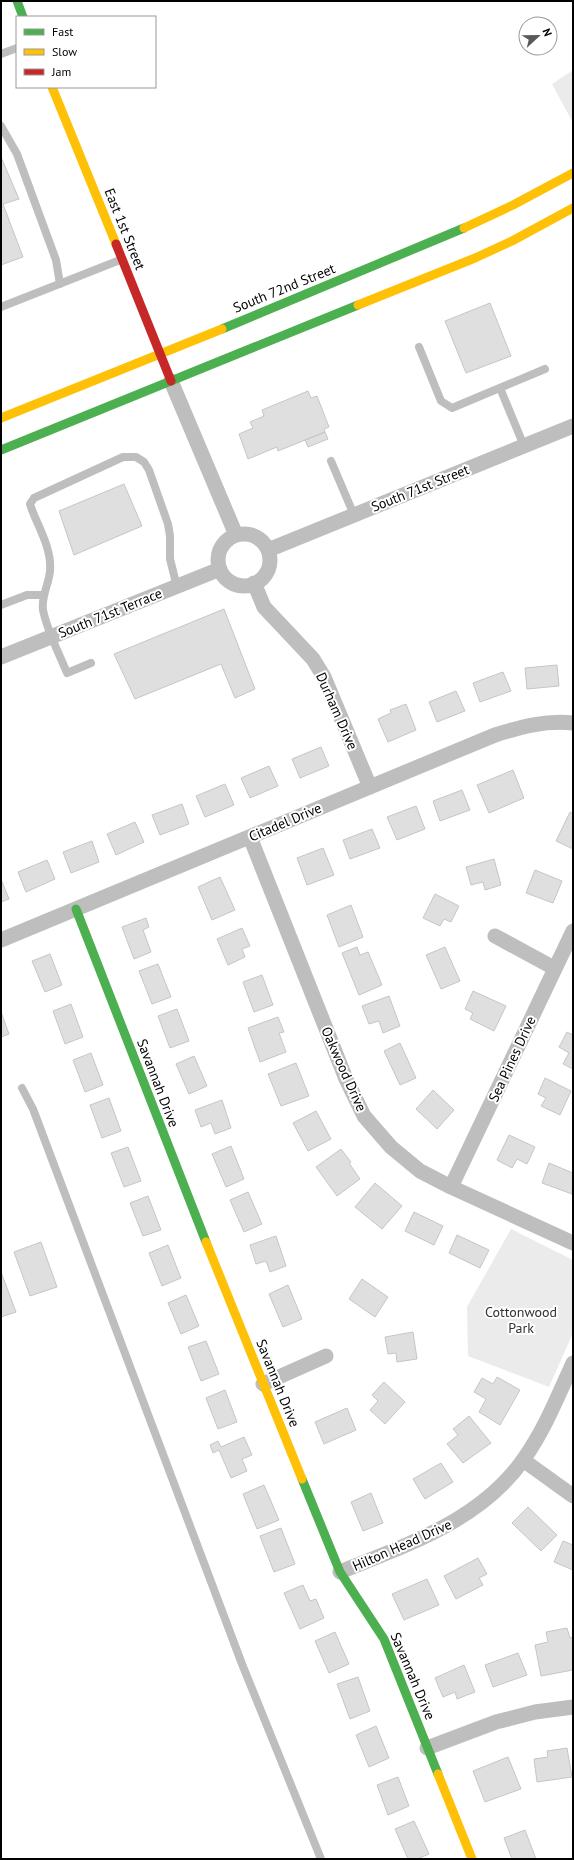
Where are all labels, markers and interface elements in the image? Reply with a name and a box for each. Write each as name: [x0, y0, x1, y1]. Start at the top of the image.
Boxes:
legend: [16, 16, 156, 88]
north arrow: [518, 16, 558, 56]
text: Fast: [52, 24, 73, 39]
text: N: [539, 26, 555, 38]
text: Slow: [52, 44, 77, 59]
text: Jam: [51, 64, 71, 79]
street label: East 1st Street: [100, 185, 150, 273]
street label: South 72nd Street: [230, 259, 338, 317]
street label: South 71st Street: [368, 460, 472, 516]
street label: South 71st Terrace: [55, 584, 165, 642]
street label: Durham Drive: [312, 670, 362, 752]
street label: Citadel Drive: [246, 799, 324, 845]
street label: Sea Pines Drive: [484, 1013, 540, 1105]
street label: Oakwood Drive: [317, 1024, 371, 1114]
street label: Savannah Drive: [133, 1036, 183, 1130]
park label: Cottonwood Park: [485, 1303, 557, 1337]
street label: Savannah Drive: [252, 1336, 304, 1430]
street label: Hilton Head Drive: [350, 1515, 454, 1575]
street label: Savannah Drive: [387, 1630, 439, 1722]

